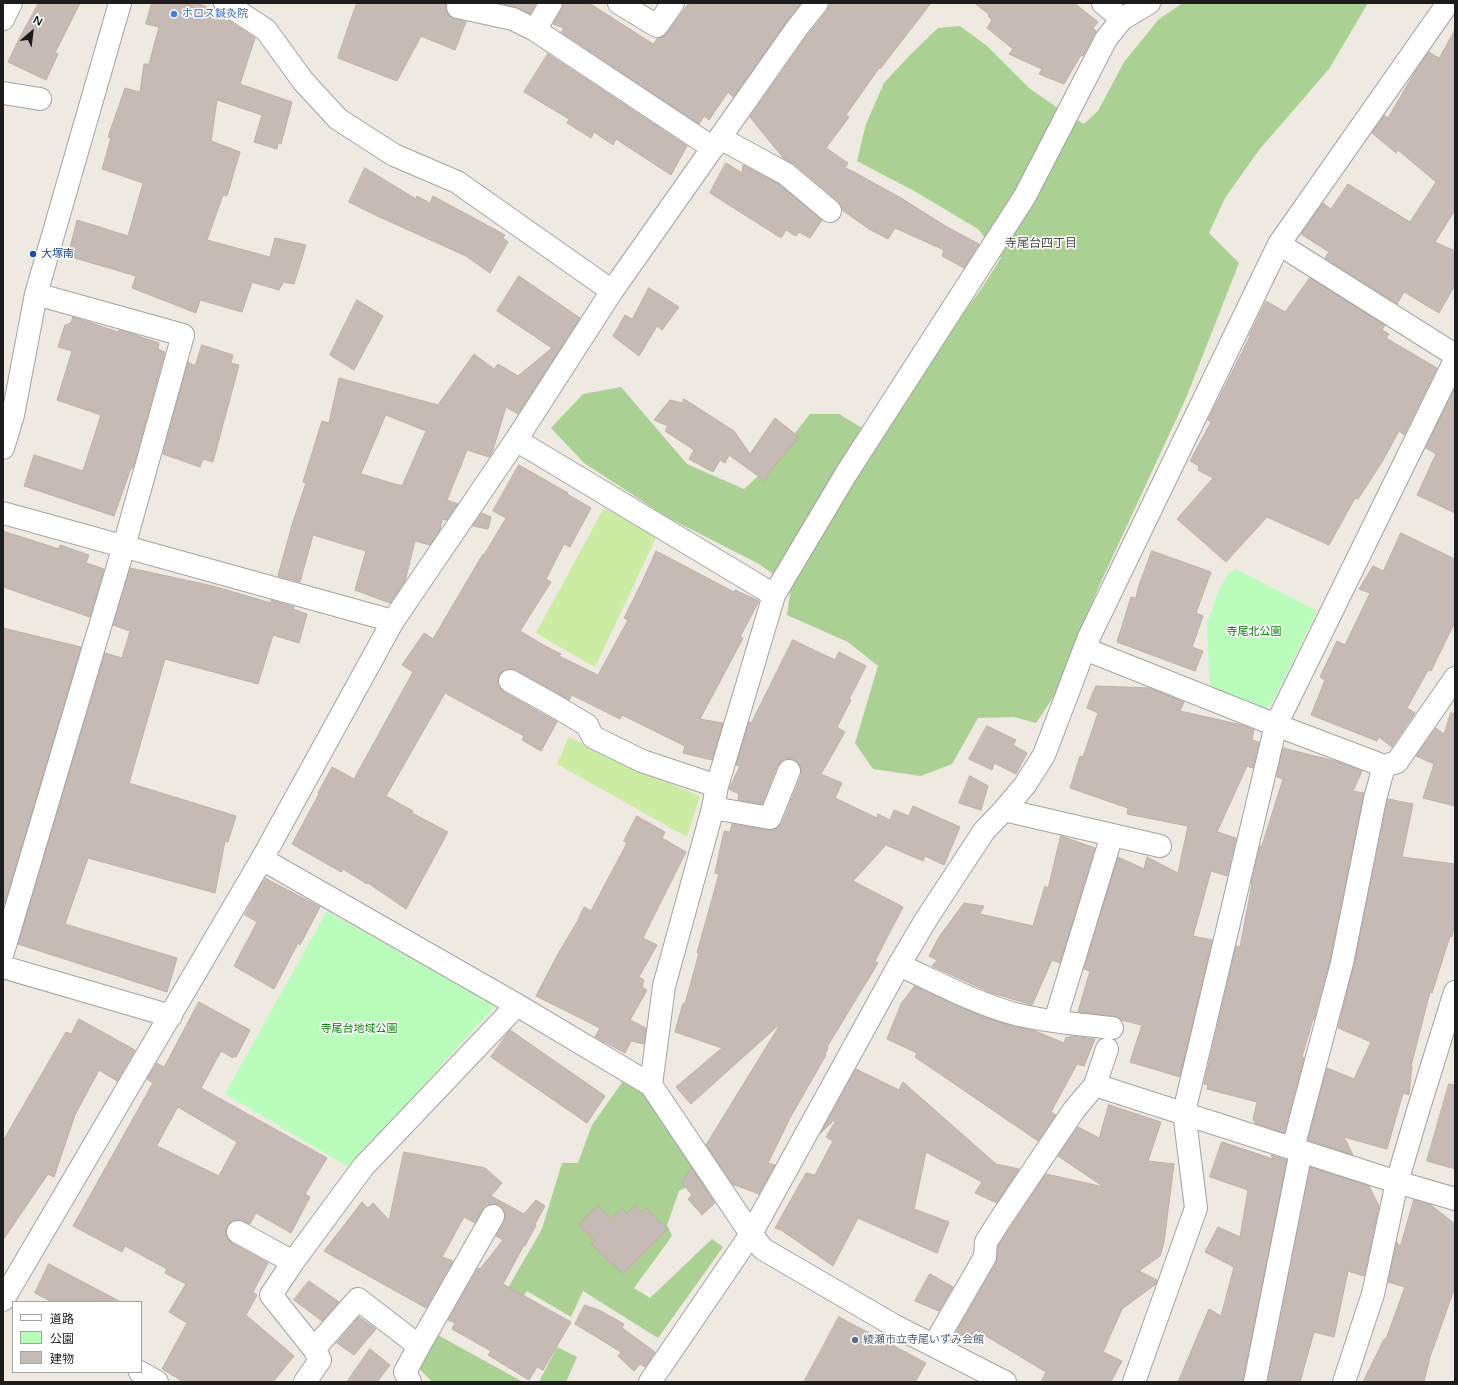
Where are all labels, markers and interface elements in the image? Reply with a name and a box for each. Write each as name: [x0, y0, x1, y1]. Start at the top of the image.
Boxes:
place label: ホロス鍼灸院: [182, 7, 248, 21]
marker: ホロス鍼灸院: [169, 9, 179, 19]
north arrow: [12, 12, 52, 52]
text: N: [31, 13, 45, 29]
district label: 寺尾台四丁目: [1005, 237, 1077, 251]
place label: 大塚南: [41, 247, 74, 261]
marker: 大塚南: [28, 249, 38, 259]
park label: 寺尾北公園: [1227, 625, 1281, 639]
park label: 寺尾台地域公園: [321, 1022, 397, 1036]
legend: [12, 1301, 142, 1373]
text: 道路: [50, 1312, 74, 1326]
text: 公園: [50, 1332, 74, 1346]
place label: 綾瀬市立寺尾いずみ会館: [863, 1333, 984, 1347]
marker: 綾瀬市立寺尾いずみ会館: [850, 1335, 860, 1345]
text: 建物: [50, 1352, 74, 1366]

